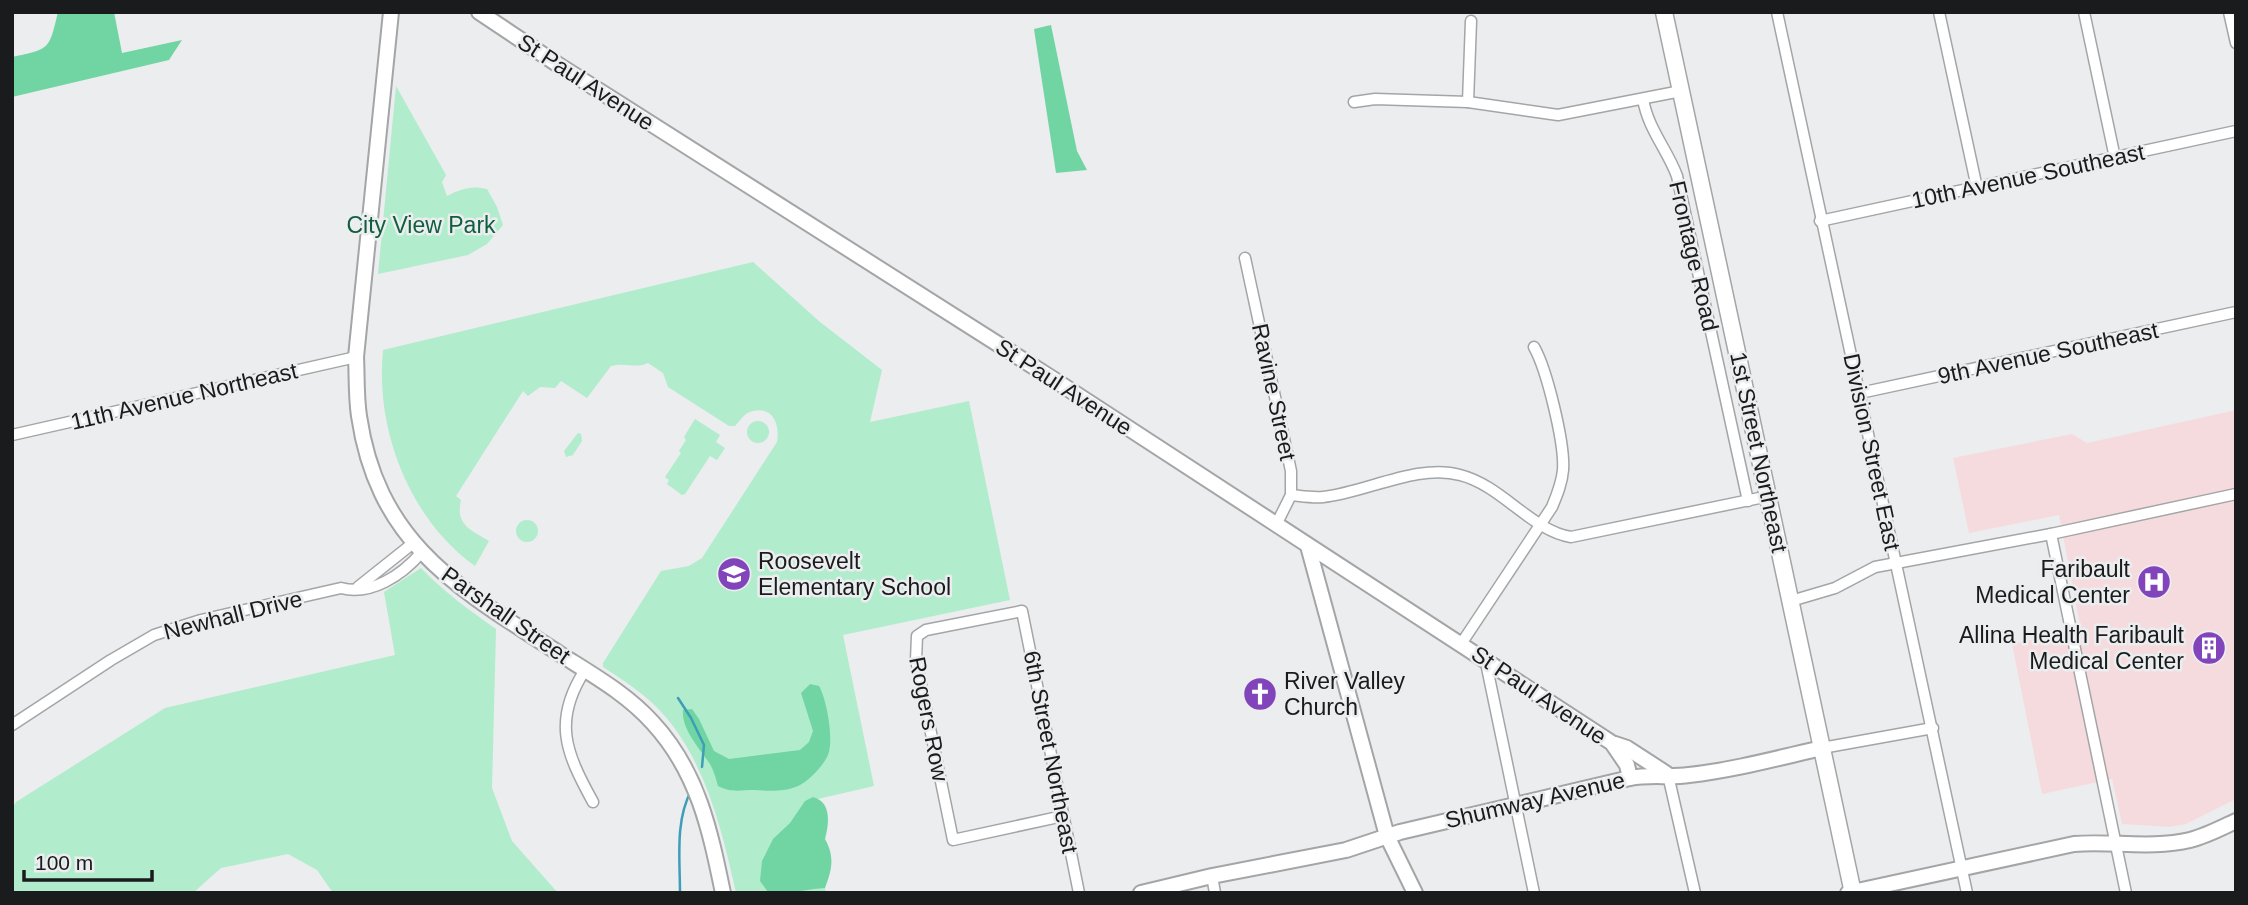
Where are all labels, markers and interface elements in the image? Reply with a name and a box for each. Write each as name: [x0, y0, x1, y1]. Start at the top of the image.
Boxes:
street label: St Paul Avenue: [513, 28, 659, 136]
street label: 10th Avenue Southeast: [1909, 138, 2147, 213]
street label: Frontage Road: [1664, 178, 1724, 334]
park label: City View Park: [346, 212, 496, 238]
street label: 9th Avenue Southeast: [1935, 317, 2161, 389]
street label: Ravine Street: [1247, 321, 1301, 463]
street label: St Paul Avenue: [991, 333, 1137, 441]
street label: 1st Street Northeast: [1725, 349, 1793, 555]
street label: Division Street East: [1838, 351, 1906, 553]
street label: 11th Avenue Northeast: [68, 357, 300, 435]
place label: Roosevelt Elementary School: [758, 548, 951, 600]
school or university icon: Roosevelt Elementary School: [715, 555, 753, 593]
place label: Faribault Medical Center: [1975, 556, 2131, 608]
street label: Parshall Street: [437, 561, 576, 669]
hospital icon: Faribault Medical Center: [2135, 563, 2173, 601]
street label: Newhall Drive: [161, 585, 305, 645]
place label: Allina Health Faribault Medical Center: [1959, 622, 2185, 674]
building icon: Allina Health Faribault Medical Center: [2190, 629, 2228, 667]
street label: St Paul Avenue: [1467, 640, 1611, 750]
street label: 6th Street Northeast: [1019, 648, 1084, 856]
street label: Rogers Row: [904, 654, 954, 784]
place label: River Valley Church: [1284, 668, 1405, 720]
church icon: River Valley Church: [1241, 675, 1279, 713]
street label: Shumway Avenue: [1443, 767, 1627, 833]
scale bar: [24, 838, 152, 882]
text: 100 m: [35, 851, 93, 874]

